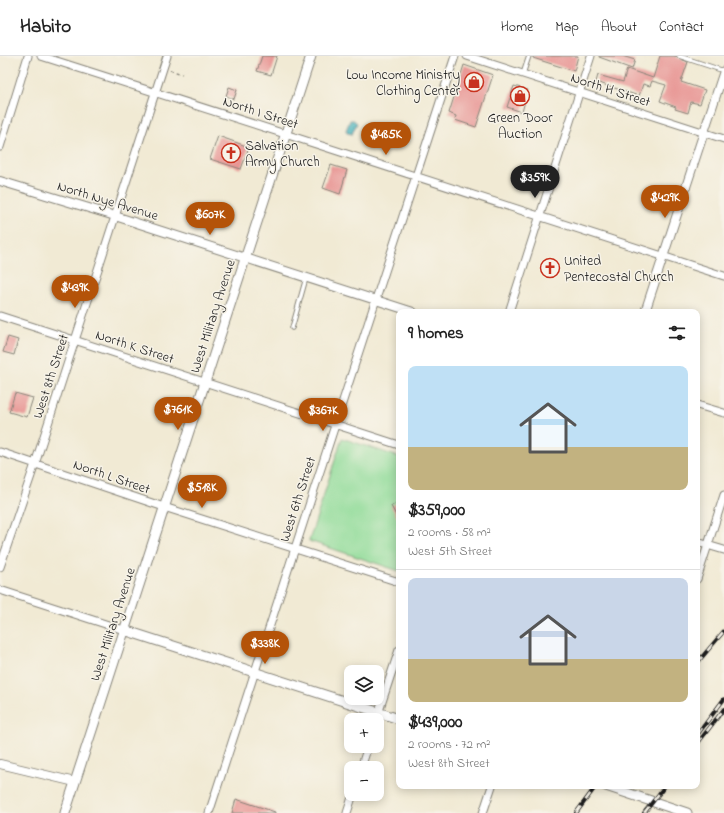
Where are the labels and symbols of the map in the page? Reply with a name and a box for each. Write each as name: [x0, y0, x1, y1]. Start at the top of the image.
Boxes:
place label: Low Income Ministry Clothing Center: [346, 65, 461, 103]
street label: North H Street: [568, 68, 653, 113]
shop icon: Low Income Ministry Clothing Center: [463, 71, 485, 93]
shop icon: Green Door Auction: [509, 85, 531, 107]
street label: North I Street: [220, 91, 301, 136]
place label: Green Door Auction: [487, 108, 553, 145]
pin: $485K: [358, 122, 414, 156]
place label: Salvation Army Church: [245, 136, 320, 174]
church icon: Salvation Army Church: [220, 142, 242, 164]
pin: $359K: [507, 165, 563, 199]
street label: North Nye Avenue: [54, 176, 161, 228]
pin: $429K: [637, 185, 693, 219]
pin: $607K: [182, 202, 238, 236]
place label: United Pentecostal Church: [564, 251, 674, 288]
street label: West Military Avenue: [185, 256, 243, 376]
church icon: United Pentecostal Church: [539, 257, 561, 279]
pin: $439K: [47, 275, 103, 309]
street label: North K Street: [93, 325, 177, 370]
street label: West 8th Street: [28, 331, 75, 421]
pin: $761K: [150, 397, 206, 431]
pin: $367K: [295, 398, 351, 432]
street label: North L Street: [70, 454, 153, 500]
street label: West 6th Street: [275, 454, 322, 545]
pin: $518K: [174, 475, 230, 509]
street label: West Military Avenue: [85, 564, 143, 684]
pin: $338K: [237, 631, 293, 665]

